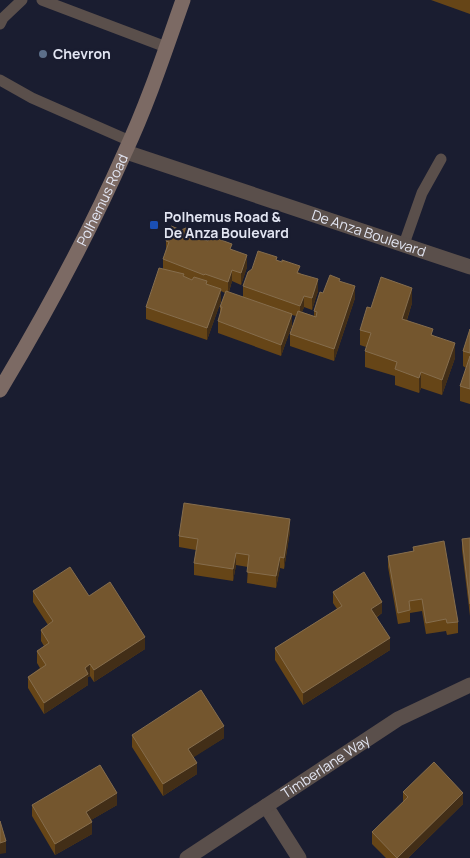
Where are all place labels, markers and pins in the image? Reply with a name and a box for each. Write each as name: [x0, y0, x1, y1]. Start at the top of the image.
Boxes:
place label: Chevron: [53, 44, 111, 63]
marker: Chevron: [37, 48, 49, 60]
place label: Polhemus Road & De Anza Boulevard: [164, 207, 289, 242]
marker: Polhemus Road & De Anza Boulevard: [148, 219, 160, 231]

